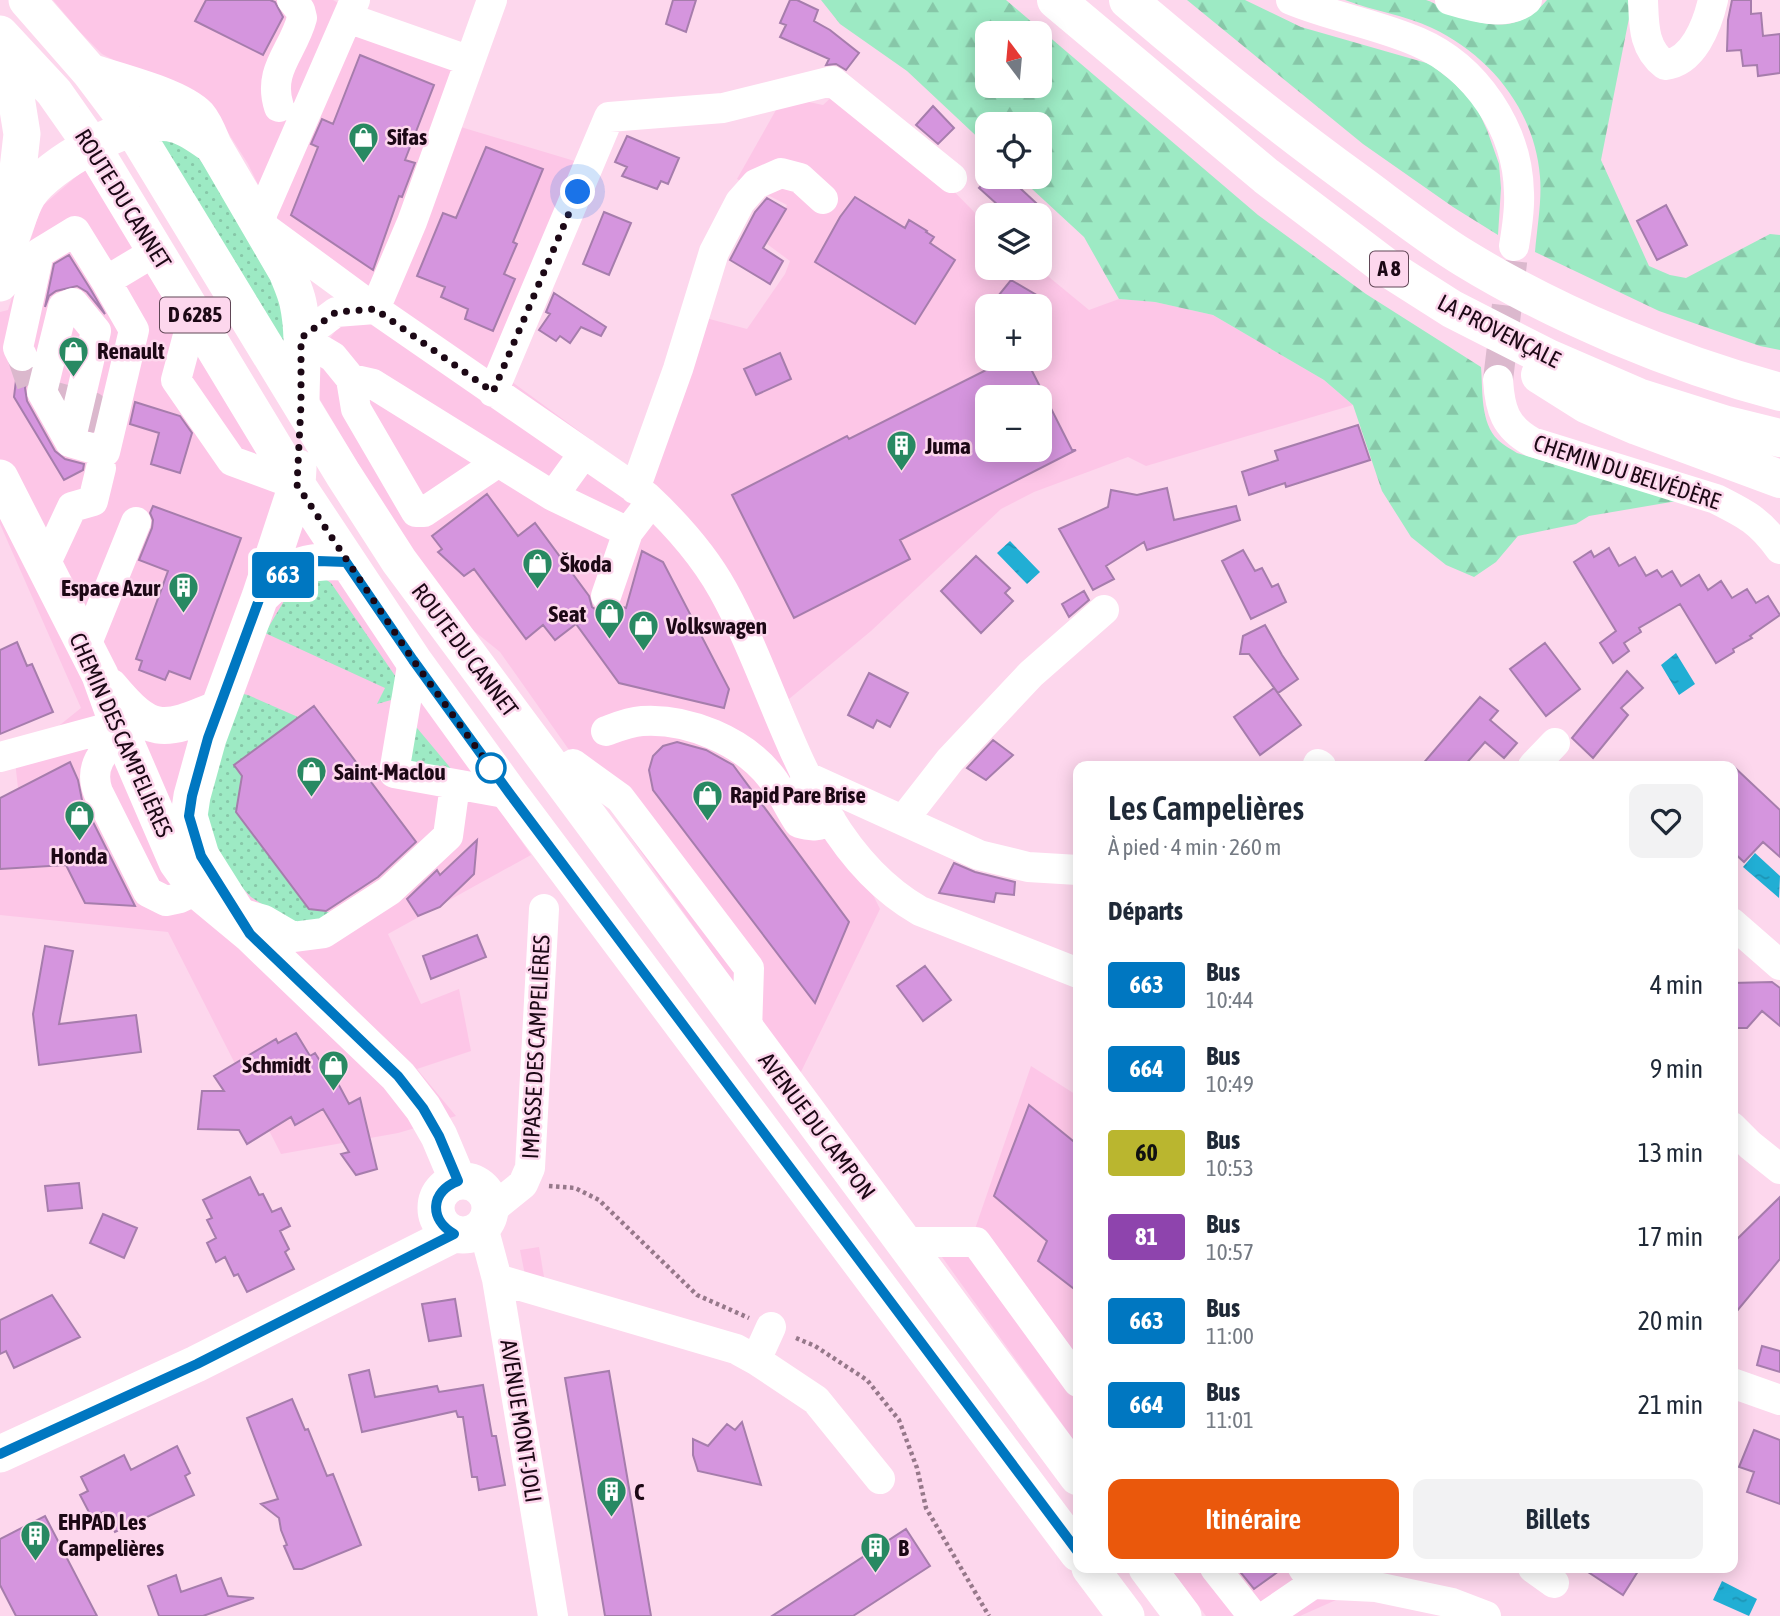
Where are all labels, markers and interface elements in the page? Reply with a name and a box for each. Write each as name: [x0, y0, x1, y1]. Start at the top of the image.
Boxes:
north arrow: [975, 21, 1052, 98]
map controls: [975, 21, 1052, 462]
button: locate: [975, 112, 1052, 189]
shop icon: Sifas: [347, 120, 381, 164]
street label: ROUTE DU CANNET: [70, 124, 176, 274]
place label: Sifas: [387, 124, 427, 150]
your location: [560, 174, 595, 209]
button: layers: [975, 203, 1052, 280]
road number: A 8: [1370, 252, 1408, 286]
street label: LA PROVENÇALE: [1433, 289, 1565, 373]
button: +: [975, 294, 1052, 371]
road number: D 6285: [160, 298, 230, 332]
shop icon: Renault: [57, 334, 91, 378]
place label: Renault: [97, 338, 165, 364]
button: −: [975, 385, 1052, 462]
building icon: Juma: [885, 429, 919, 473]
street label: CHEMIN DU BELVÉDÈRE: [1530, 430, 1724, 514]
place label: Juma: [924, 433, 971, 459]
shop icon: Škoda: [520, 547, 554, 591]
place label: Škoda: [560, 551, 612, 577]
line badge: 663: [243, 552, 323, 598]
text: 663: [266, 561, 300, 588]
building icon: Espace Azur: [166, 571, 200, 615]
place label: Espace Azur: [61, 575, 161, 601]
street label: ROUTE DU CANNET: [407, 578, 523, 722]
shop icon: Seat: [592, 597, 626, 641]
place label: Seat: [549, 601, 586, 627]
shop icon: Volkswagen: [626, 609, 660, 653]
place label: Volkswagen: [665, 613, 767, 639]
street label: CHEMIN DES CAMPELIÈRES: [64, 629, 178, 841]
unlabelled marker: [476, 753, 506, 783]
shop icon: Saint-Maclou: [294, 755, 328, 799]
place label: Saint-Maclou: [334, 759, 446, 785]
shop icon: Rapid Pare Brise: [690, 778, 724, 822]
place label: Rapid Pare Brise: [730, 782, 866, 808]
button: heart: [1629, 784, 1703, 858]
text: Les Campelières: [1108, 789, 1304, 827]
shop icon: Honda: [62, 798, 96, 842]
text: À pied · 4 min · 260 m: [1108, 834, 1281, 860]
place label: Honda: [51, 843, 108, 869]
text: Départs: [1108, 896, 1183, 926]
street label: IMPASSE DES CAMPELIÈRES: [517, 934, 555, 1160]
text: Bus: [1206, 957, 1240, 987]
text: 4 min: [1650, 970, 1703, 1000]
text: 663: [1130, 971, 1163, 998]
text: 10:44: [1206, 987, 1254, 1013]
text: Bus: [1206, 1041, 1240, 1071]
shop icon: Schmidt: [317, 1048, 351, 1092]
street label: AVENUE DU CAMPON: [753, 1048, 881, 1204]
place label: Schmidt: [242, 1052, 311, 1078]
text: 9 min: [1650, 1054, 1703, 1084]
text: 664: [1130, 1055, 1163, 1082]
text: 10:49: [1206, 1071, 1254, 1097]
text: Bus: [1206, 1125, 1240, 1155]
text: 13 min: [1638, 1138, 1703, 1168]
text: 60: [1135, 1139, 1158, 1166]
text: 10:53: [1206, 1155, 1254, 1181]
text: Bus: [1206, 1209, 1240, 1239]
text: 17 min: [1638, 1222, 1703, 1252]
text: 81: [1135, 1223, 1158, 1250]
text: 10:57: [1206, 1239, 1254, 1265]
text: Bus: [1206, 1293, 1240, 1323]
text: 20 min: [1638, 1306, 1703, 1336]
text: 663: [1130, 1307, 1163, 1334]
text: 11:00: [1206, 1323, 1254, 1349]
street label: AVENUE MONT-JOLI: [495, 1338, 547, 1504]
text: Bus: [1206, 1377, 1240, 1407]
text: 21 min: [1638, 1390, 1703, 1420]
text: 664: [1130, 1391, 1163, 1418]
text: 11:01: [1206, 1407, 1254, 1433]
building icon: C: [594, 1475, 628, 1519]
place label: C: [634, 1479, 645, 1505]
button: Itinéraire: [1108, 1479, 1399, 1559]
button: Billets: [1413, 1479, 1703, 1559]
place label: EHPAD Les Campelières: [58, 1509, 164, 1561]
building icon: EHPAD Les Campelières: [18, 1518, 52, 1562]
building icon: B: [858, 1531, 892, 1575]
place label: B: [898, 1535, 909, 1561]

